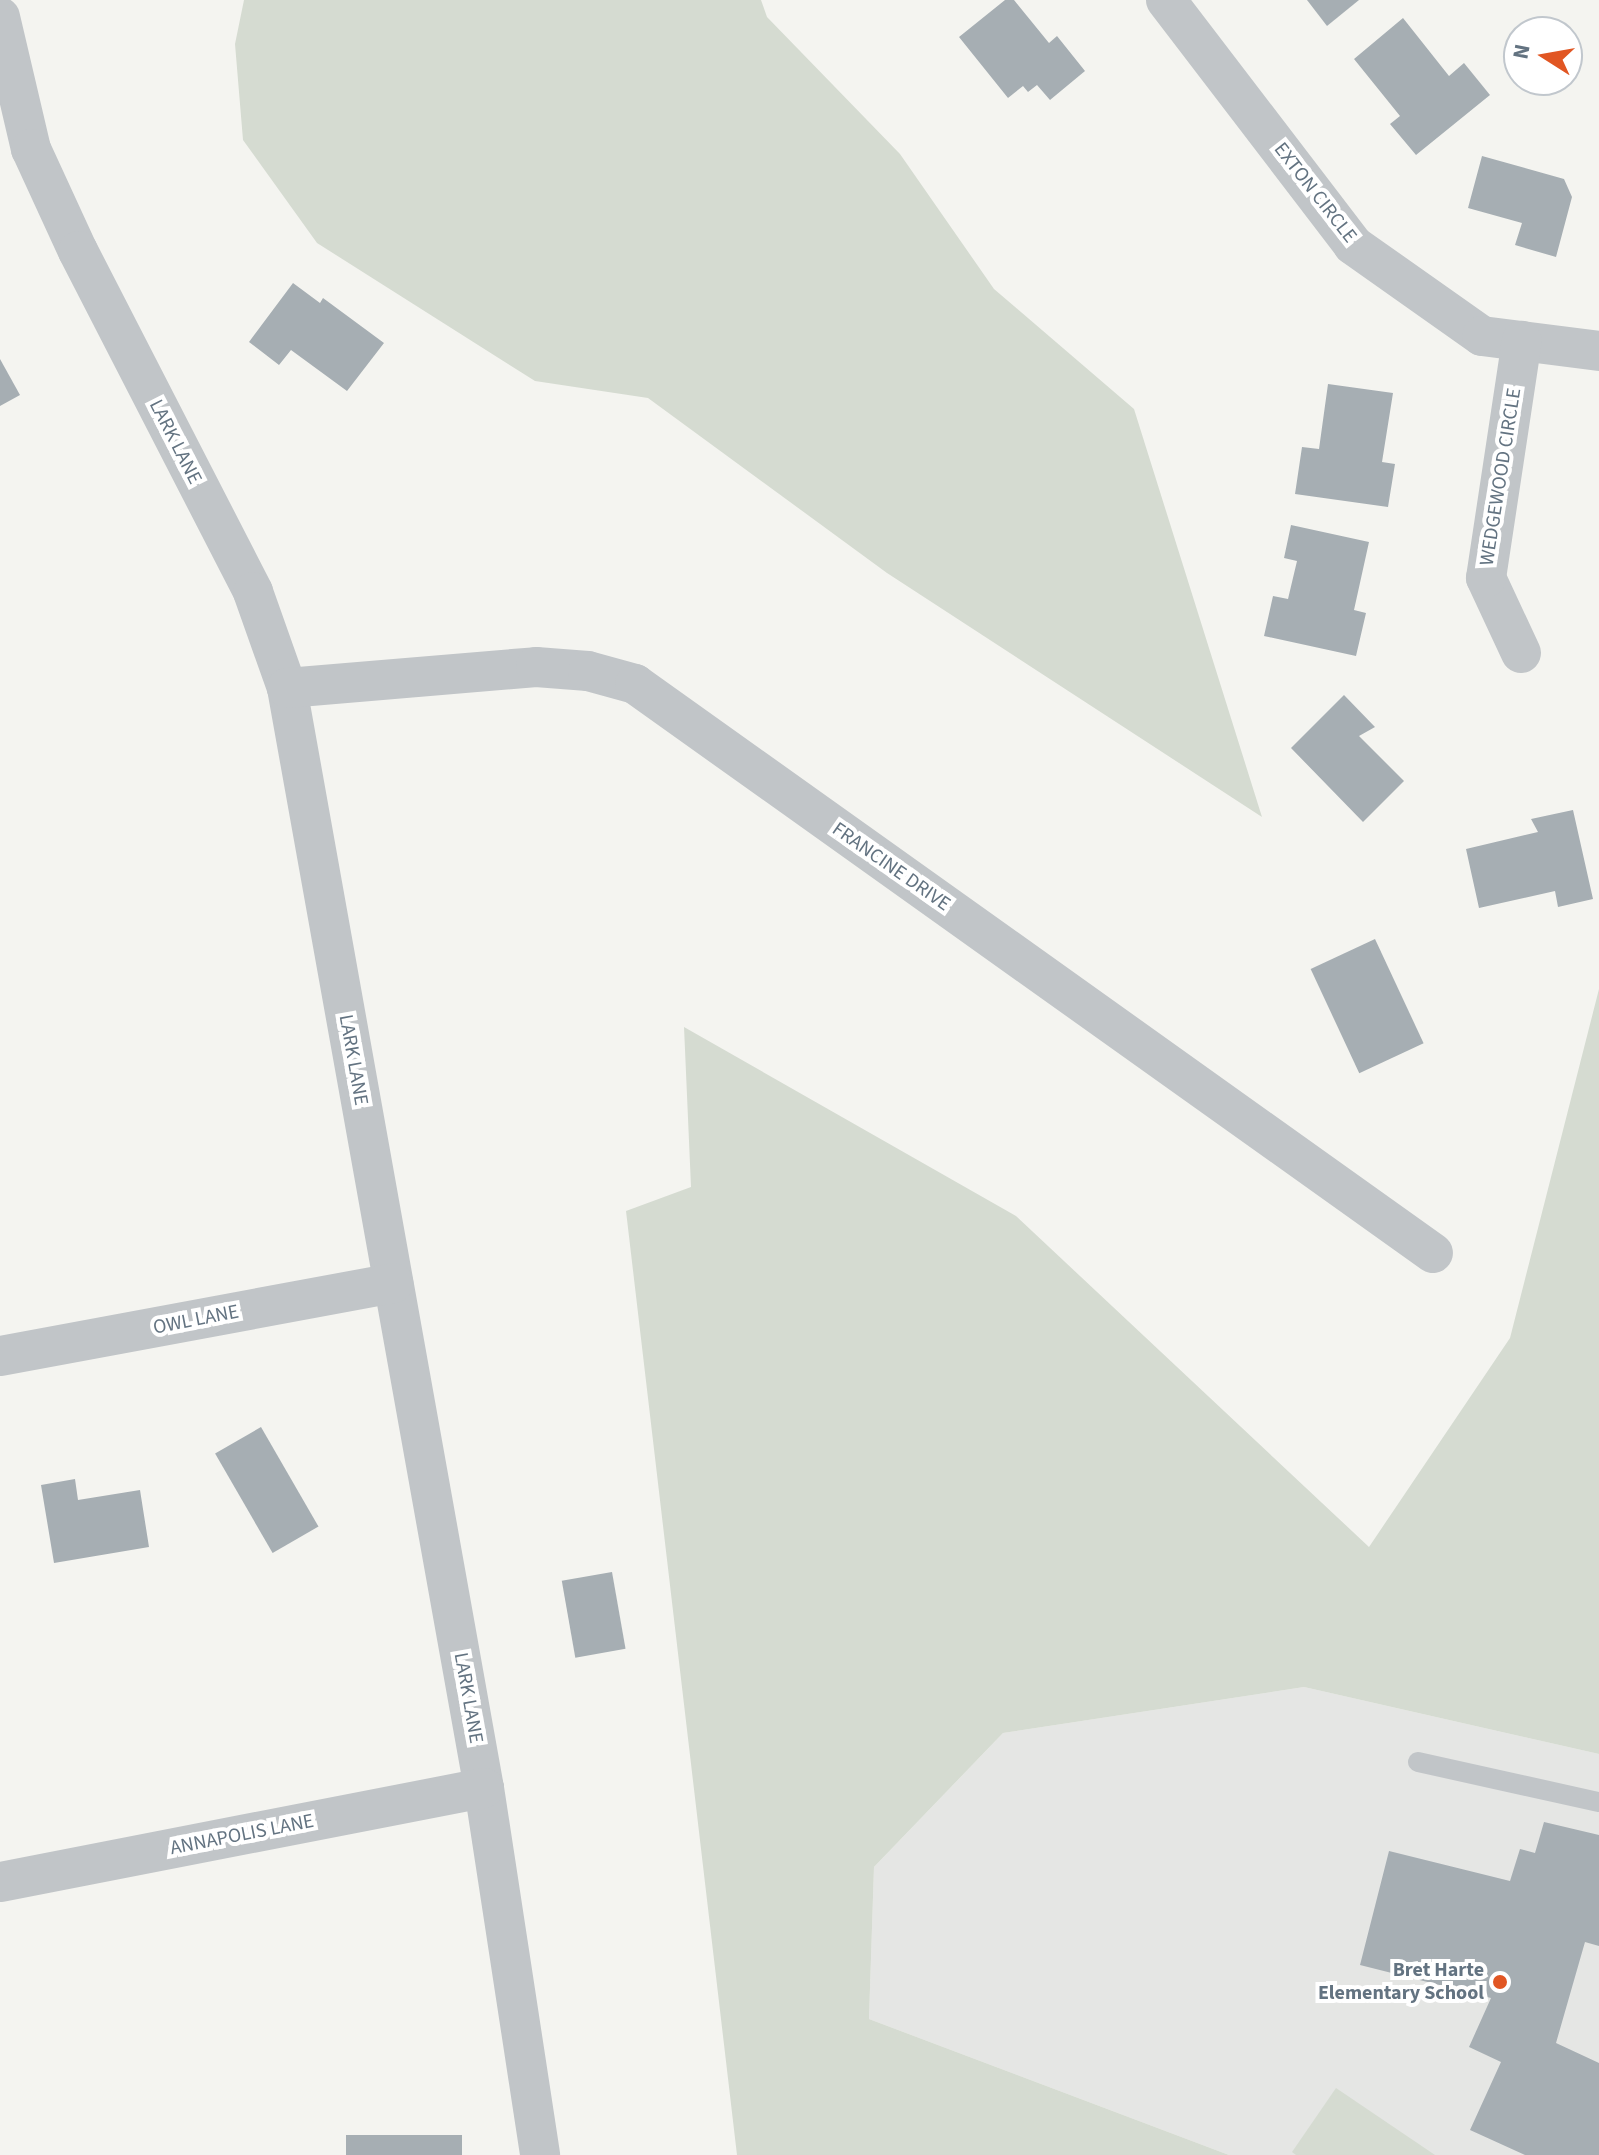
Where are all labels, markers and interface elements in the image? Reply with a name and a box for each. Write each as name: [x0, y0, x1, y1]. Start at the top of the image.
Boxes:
north arrow: [1503, 16, 1583, 96]
text: N: [1504, 42, 1539, 62]
street label: EXTON CIRCLE: [1268, 138, 1362, 248]
street label: WEDGEWOOD CIRCLE: [1475, 386, 1527, 568]
street label: LARK LANE: [143, 396, 207, 488]
street label: FRANCINE DRIVE: [827, 817, 955, 917]
street label: LARK LANE: [333, 1013, 373, 1107]
street label: OWL LANE: [151, 1300, 241, 1340]
street label: LARK LANE: [448, 1651, 488, 1745]
street label: ANNAPOLIS LANE: [168, 1809, 316, 1861]
place label: Bret Harte Elementary School: [1318, 1958, 1484, 2005]
marker: Bret Harte Elementary School: [1491, 1973, 1509, 1991]

